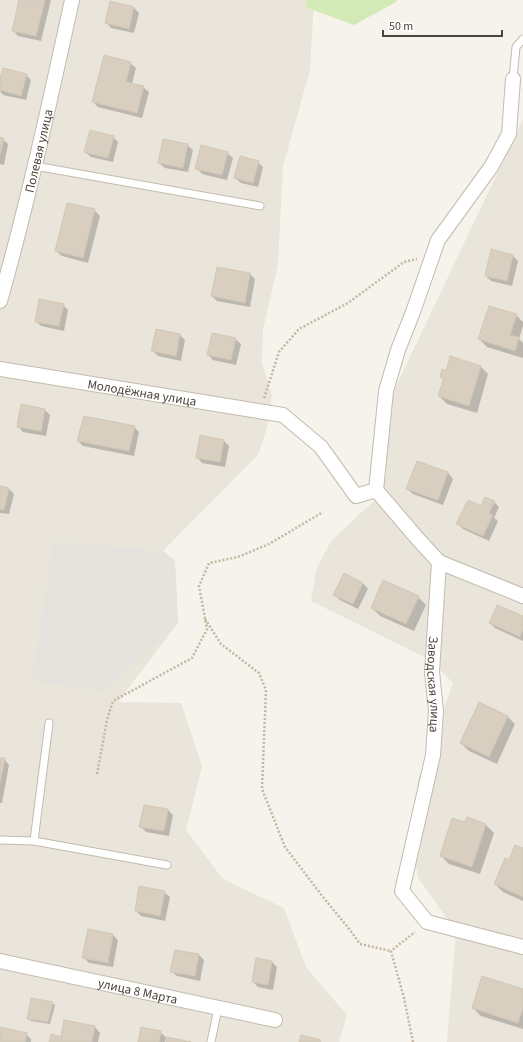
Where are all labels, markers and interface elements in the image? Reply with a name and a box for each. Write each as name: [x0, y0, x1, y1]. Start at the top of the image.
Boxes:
scale bar: [383, 12, 502, 38]
text: 50 m: [389, 18, 413, 35]
street label: Полевая улица: [21, 107, 58, 195]
street label: Молодёжная улица: [86, 375, 198, 411]
street label: Заводская улица: [422, 636, 444, 733]
street label: улица 8 Марта: [96, 974, 179, 1009]

